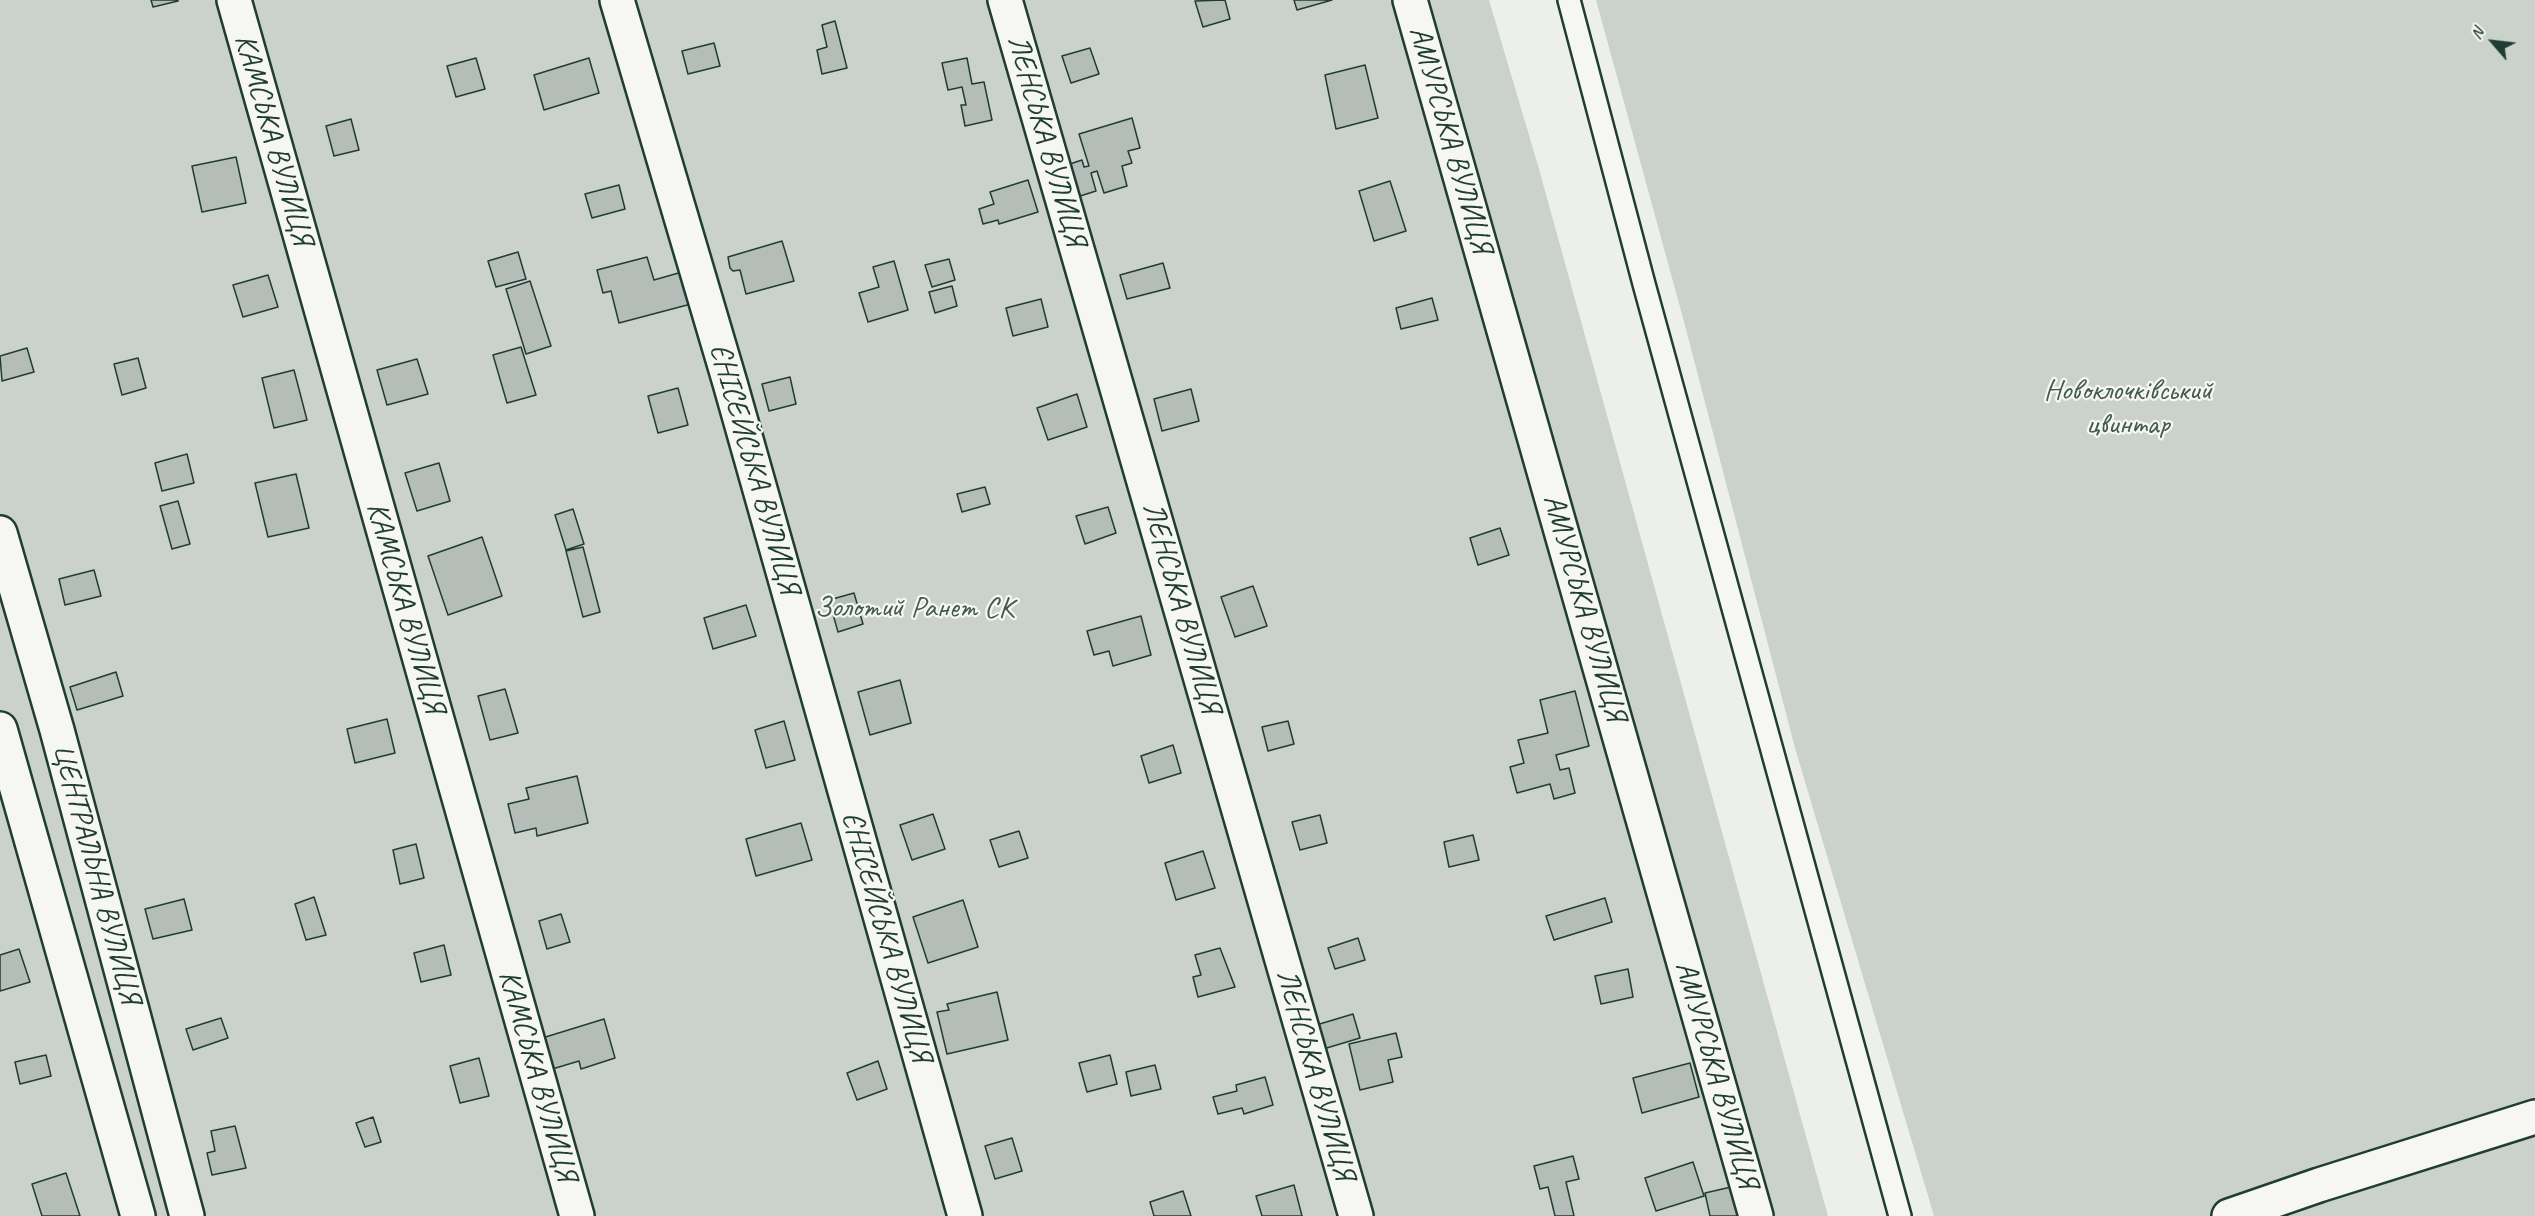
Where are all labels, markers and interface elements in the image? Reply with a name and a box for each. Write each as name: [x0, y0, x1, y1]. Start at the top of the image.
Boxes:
north arrow: [2463, 12, 2523, 72]
street label: АМУРСЬКА ВУЛИЦЯ: [1400, 22, 1500, 258]
text: N: [2466, 24, 2488, 43]
street label: КАМСЬКА ВУЛИЦЯ: [226, 30, 320, 250]
street label: ЛЕНСЬКА ВУЛИЦЯ: [999, 31, 1093, 251]
street label: ЄНІСЕЙСЬКА ВУЛИЦЯ: [701, 340, 807, 598]
park label: Новоклочківський цвинтар: [2044, 373, 2212, 444]
street label: АМУРСЬКА ВУЛИЦЯ: [1534, 490, 1634, 726]
street label: КАМСЬКА ВУЛИЦЯ: [358, 498, 452, 718]
street label: ЛЕНСЬКА ВУЛИЦЯ: [1134, 498, 1228, 718]
park label: Золотий Ранет СК: [815, 590, 1013, 626]
street label: ЦЕНТРАЛЬНА ВУЛИЦЯ: [44, 740, 148, 1008]
street label: ЄНІСЕЙСЬКА ВУЛИЦЯ: [833, 808, 939, 1066]
street label: АМУРСЬКА ВУЛИЦЯ: [1666, 957, 1766, 1193]
street label: ЛЕНСЬКА ВУЛИЦЯ: [1268, 965, 1362, 1185]
street label: КАМСЬКА ВУЛИЦЯ: [490, 966, 584, 1186]

